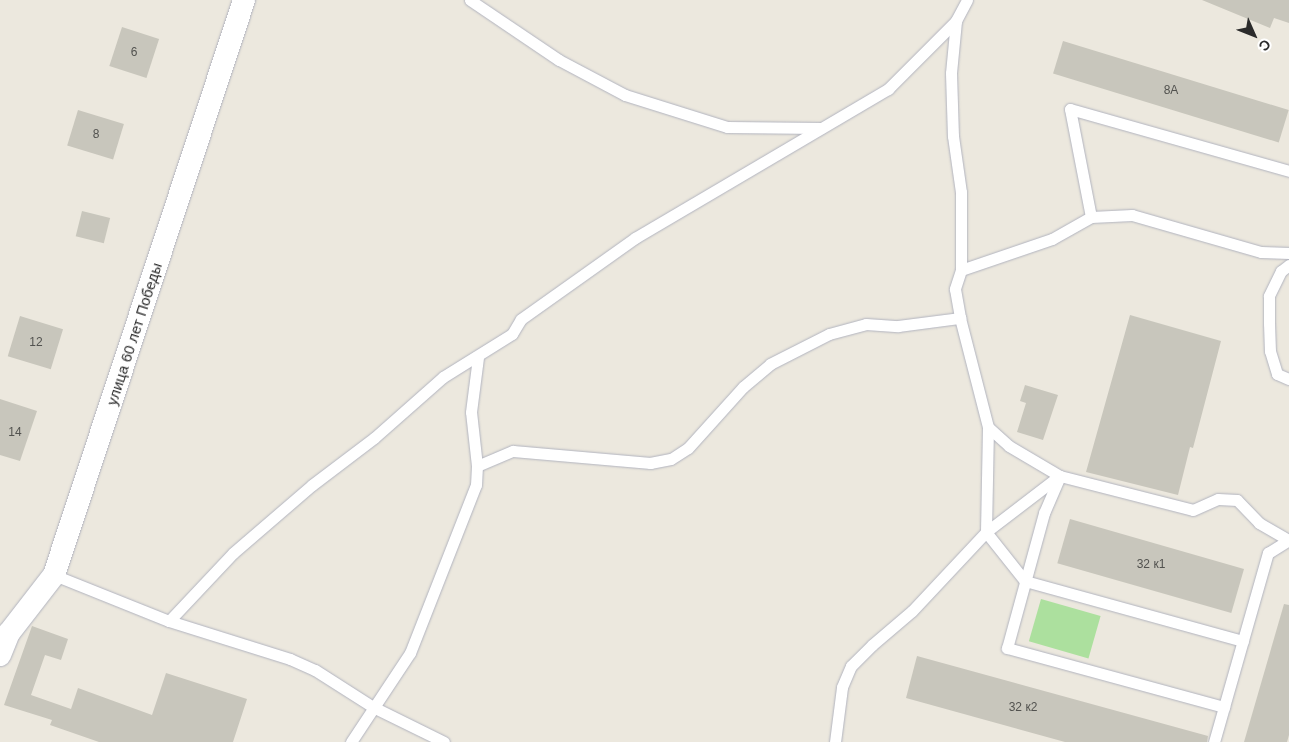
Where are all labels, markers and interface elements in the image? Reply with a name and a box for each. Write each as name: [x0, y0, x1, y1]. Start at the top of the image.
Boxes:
north arrow: [1229, 10, 1279, 60]
text: С: [1256, 36, 1274, 55]
house number: 6: [131, 46, 137, 60]
house number: 8А: [1164, 84, 1178, 98]
house number: 8: [93, 128, 99, 142]
street label: улица 60 лет Победы: [102, 260, 166, 408]
house number: 12: [29, 336, 43, 350]
house number: 14: [8, 426, 22, 440]
house number: 32 к1: [1137, 558, 1165, 572]
house number: 32 к2: [1009, 701, 1037, 715]

